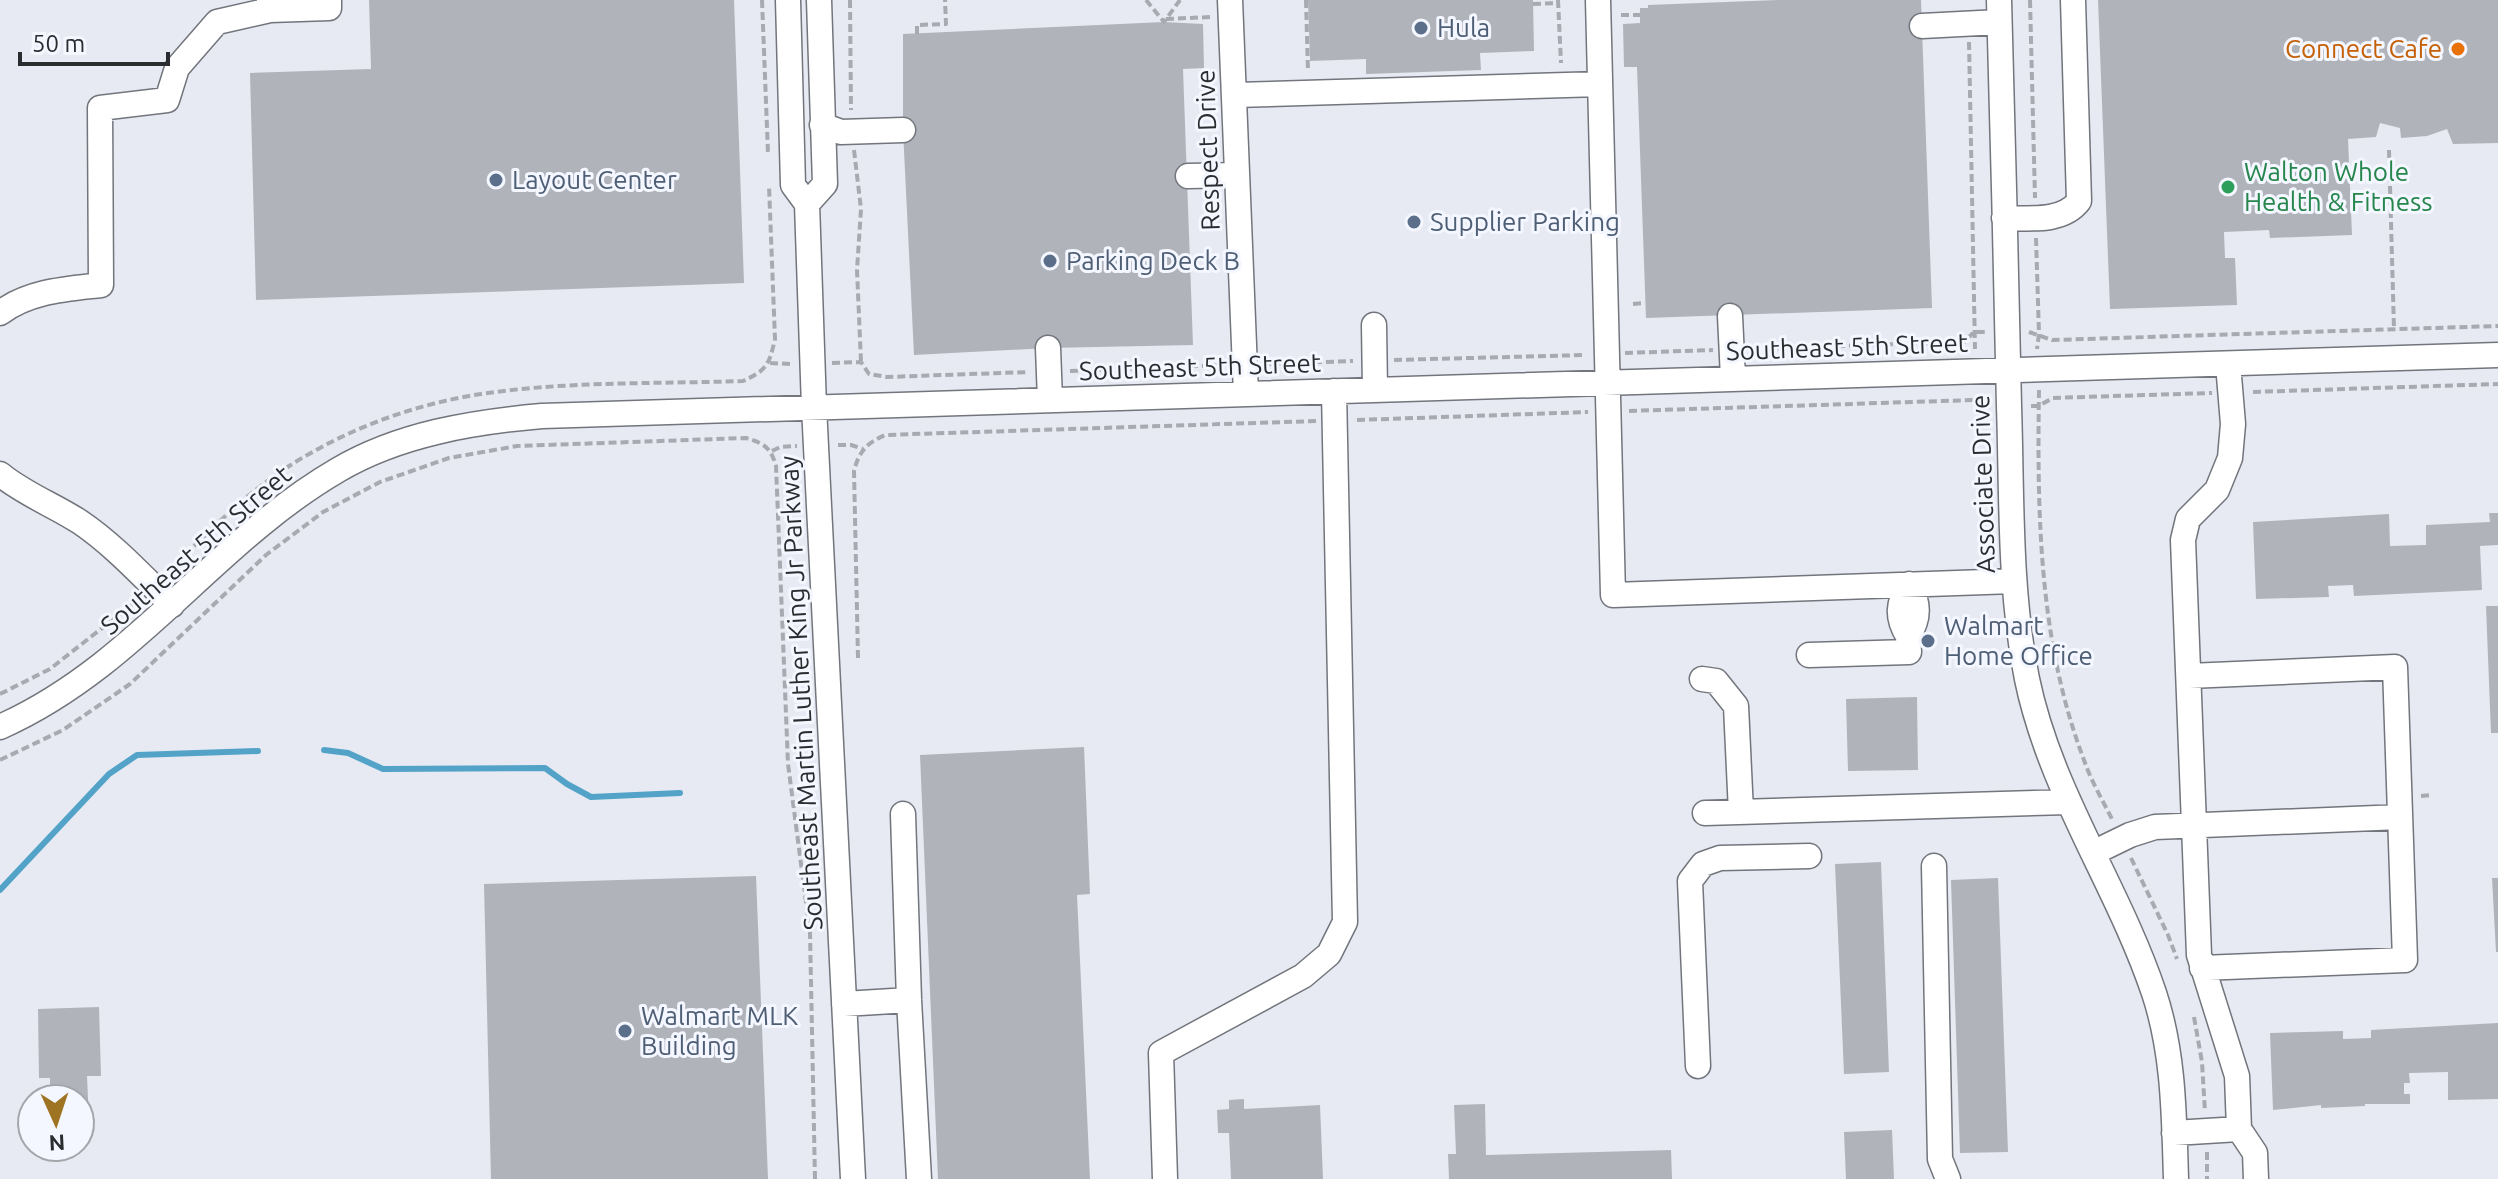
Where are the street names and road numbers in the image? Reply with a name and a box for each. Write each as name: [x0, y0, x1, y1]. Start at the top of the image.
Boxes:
street label: Respect Drive: [1190, 69, 1225, 231]
street label: Southeast 5th Street: [1725, 328, 1969, 365]
street label: Southeast 5th Street: [1078, 348, 1322, 385]
street label: Associate Drive: [1965, 394, 2000, 574]
street label: Southeast Martin Luther King Jr Parkway: [774, 455, 827, 931]
street label: Southeast 5th Street: [95, 459, 297, 640]

